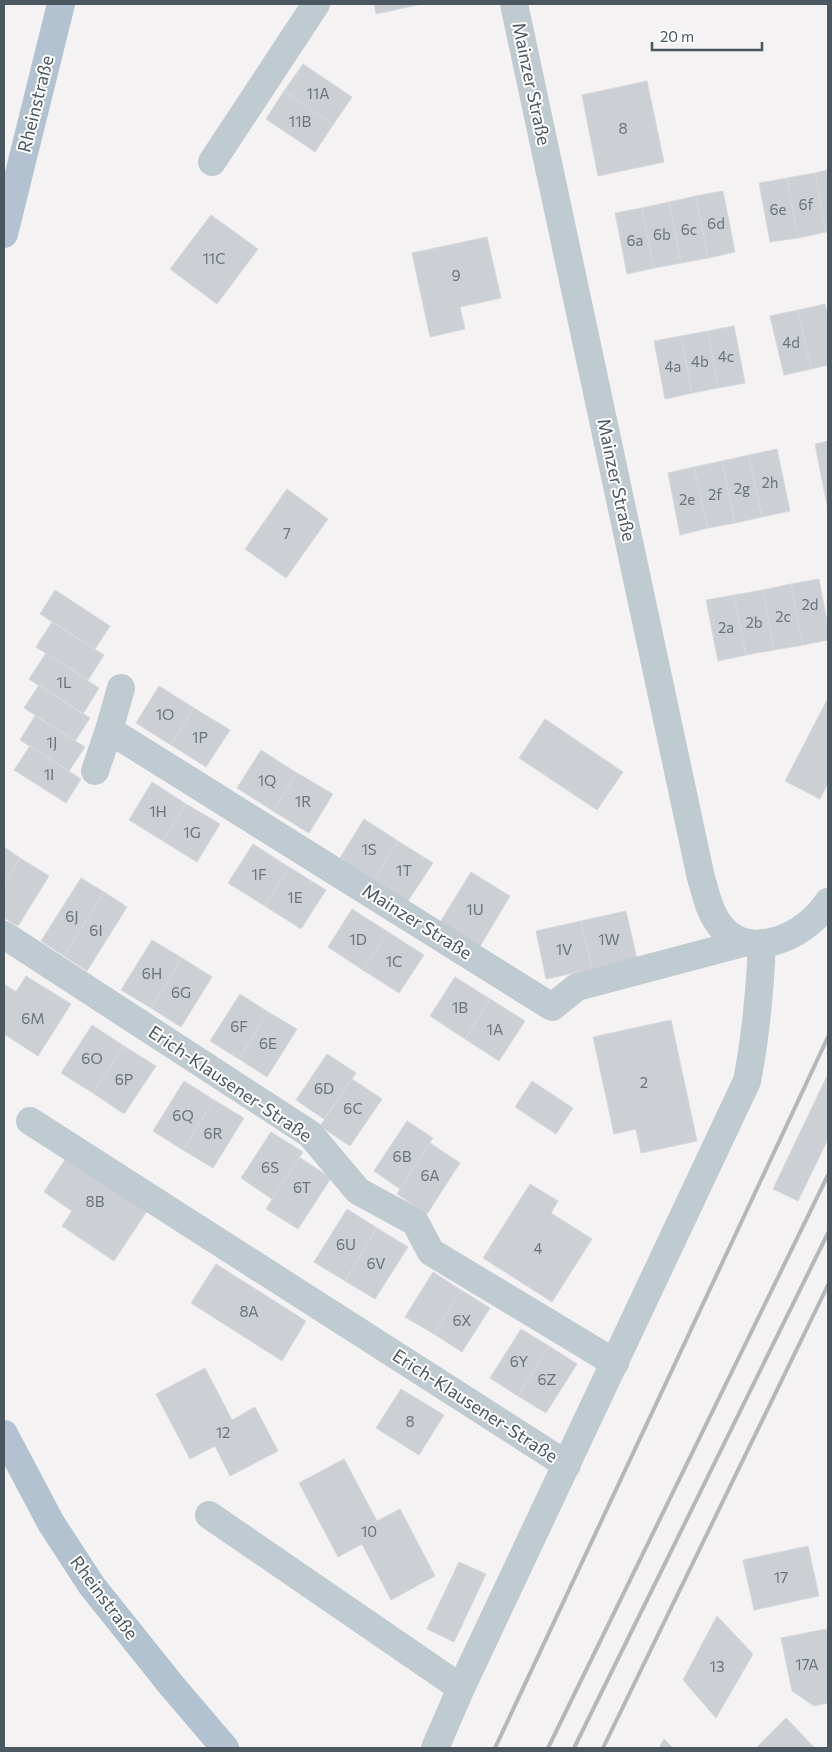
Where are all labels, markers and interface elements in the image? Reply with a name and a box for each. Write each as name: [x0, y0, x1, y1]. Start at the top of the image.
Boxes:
street label: Mainzer Straße: [508, 20, 556, 147]
scale bar: [652, 20, 762, 52]
text: 20 m: [660, 27, 694, 45]
street label: Rheinstraße: [12, 53, 58, 155]
house number: 11A: [306, 84, 330, 102]
house number: 11B: [289, 112, 312, 130]
house number: 8: [618, 119, 628, 137]
house number: 6f: [798, 195, 814, 213]
house number: 6e: [769, 200, 787, 218]
house number: 6d: [707, 214, 725, 232]
house number: 6c: [681, 220, 697, 238]
house number: 6b: [653, 225, 671, 243]
house number: 6a: [627, 231, 643, 249]
house number: 11C: [202, 249, 226, 267]
house number: 9: [451, 266, 461, 284]
house number: 4d: [782, 333, 800, 351]
house number: 4c: [718, 347, 734, 365]
house number: 4b: [691, 352, 709, 370]
house number: 4a: [665, 357, 681, 375]
street label: Mainzer Straße: [593, 416, 641, 543]
house number: 2h: [762, 473, 778, 491]
house number: 2g: [734, 479, 750, 497]
house number: 2f: [708, 485, 722, 503]
house number: 2e: [679, 490, 695, 508]
house number: 7: [283, 524, 291, 542]
house number: 2d: [802, 595, 818, 613]
house number: 2c: [775, 607, 791, 625]
house number: 2b: [745, 613, 763, 631]
house number: 2a: [718, 618, 734, 636]
house number: 1L: [57, 673, 72, 691]
house number: 1O: [156, 705, 174, 723]
house number: 1P: [192, 728, 208, 746]
house number: 1J: [47, 733, 57, 751]
house number: 1I: [44, 765, 54, 783]
house number: 1Q: [258, 771, 276, 789]
house number: 1R: [295, 792, 311, 810]
house number: 1H: [149, 802, 167, 820]
house number: 1G: [183, 823, 201, 841]
house number: 1S: [361, 840, 377, 858]
house number: 1T: [396, 861, 412, 879]
house number: 1F: [251, 865, 267, 883]
street label: Mainzer Straße: [359, 879, 476, 964]
house number: 1E: [287, 888, 303, 906]
house number: 1U: [466, 900, 484, 918]
house number: 6J: [65, 907, 79, 925]
house number: 6I: [89, 921, 103, 939]
house number: 1D: [349, 930, 367, 948]
house number: 1W: [598, 930, 620, 948]
house number: 1V: [556, 940, 572, 958]
house number: 1C: [386, 952, 402, 970]
house number: 6H: [142, 964, 162, 982]
house number: 6G: [171, 983, 191, 1001]
house number: 1B: [452, 998, 468, 1016]
house number: 6M: [21, 1009, 45, 1027]
house number: 6F: [230, 1017, 248, 1035]
street label: Erich-Klausener-Straße: [145, 1020, 316, 1146]
house number: 1A: [487, 1020, 503, 1038]
house number: 6E: [259, 1034, 277, 1052]
house number: 6O: [81, 1049, 103, 1067]
house number: 6P: [115, 1070, 133, 1088]
house number: 2: [640, 1073, 648, 1091]
house number: 6D: [314, 1079, 334, 1097]
house number: 6C: [343, 1099, 363, 1117]
house number: 6Q: [172, 1106, 194, 1124]
house number: 6R: [203, 1124, 223, 1142]
house number: 6B: [393, 1147, 412, 1165]
house number: 6S: [261, 1158, 279, 1176]
house number: 6A: [420, 1166, 440, 1184]
house number: 6T: [293, 1178, 311, 1196]
house number: 8B: [86, 1192, 105, 1210]
house number: 6U: [336, 1235, 356, 1253]
house number: 4: [534, 1239, 543, 1257]
house number: 6V: [366, 1254, 386, 1272]
house number: 8A: [239, 1302, 259, 1320]
house number: 6X: [453, 1311, 471, 1329]
street label: Erich-Klausener-Straße: [389, 1344, 562, 1467]
house number: 6Y: [510, 1352, 528, 1370]
house number: 6Z: [538, 1370, 556, 1388]
house number: 8: [405, 1412, 415, 1430]
house number: 12: [216, 1423, 230, 1441]
house number: 10: [361, 1522, 377, 1540]
street label: Rheinstraße: [66, 1551, 143, 1644]
house number: 17: [774, 1568, 788, 1586]
house number: 17A: [795, 1655, 819, 1673]
house number: 13: [710, 1657, 724, 1675]

